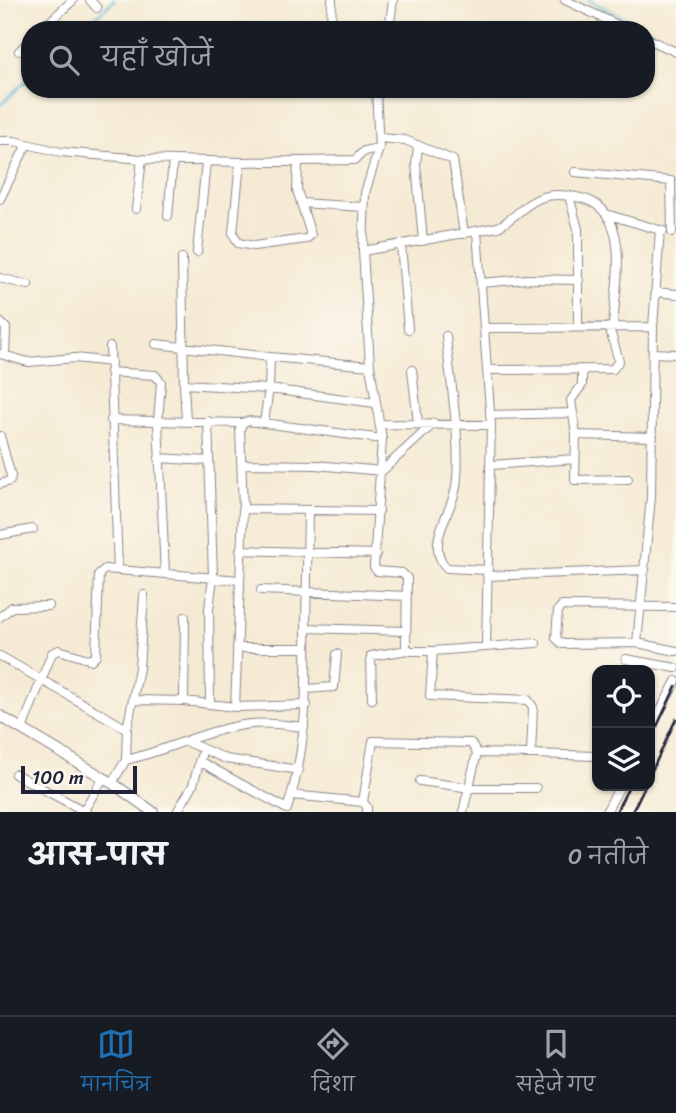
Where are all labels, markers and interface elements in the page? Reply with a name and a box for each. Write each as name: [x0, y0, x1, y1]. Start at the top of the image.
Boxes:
search box: [21, 21, 655, 98]
text: यहाँ खोजें: [101, 34, 213, 80]
icon: search: [45, 41, 83, 79]
map controls: [592, 665, 655, 791]
button: locate: [592, 665, 655, 728]
button: layers: [592, 728, 655, 791]
text: 100 m: [32, 761, 84, 794]
scale bar: [21, 763, 136, 795]
text: आस-पास: [28, 828, 167, 882]
text: 0 नतीजे: [568, 836, 648, 877]
tab: मानचित्र: [81, 1025, 150, 1105]
tab: दिशा: [312, 1025, 355, 1105]
tab: सहेजे गए: [516, 1025, 595, 1105]

